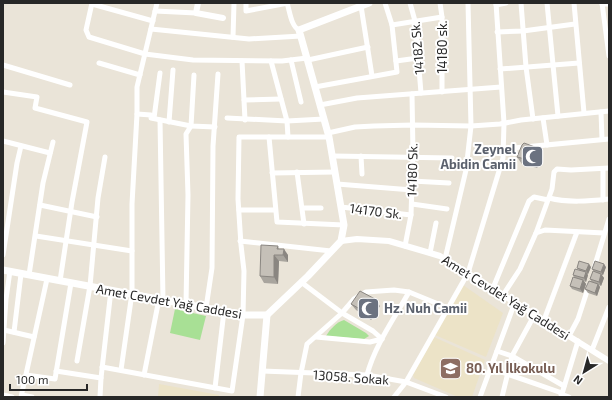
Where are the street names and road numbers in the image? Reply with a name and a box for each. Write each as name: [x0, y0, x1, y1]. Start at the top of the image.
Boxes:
street label: 14180 sk.: [434, 20, 450, 74]
street label: 14182 Sk.: [407, 21, 427, 75]
street label: 14180 Sk.: [404, 143, 420, 197]
street label: 14170 Sk.: [349, 200, 403, 222]
street label: Amet Cevdet Yağ Caddesi: [439, 251, 573, 343]
street label: Amet Cevdet Yağ Caddesi: [95, 280, 243, 322]
street label: 13058. Sokak: [313, 366, 390, 388]

